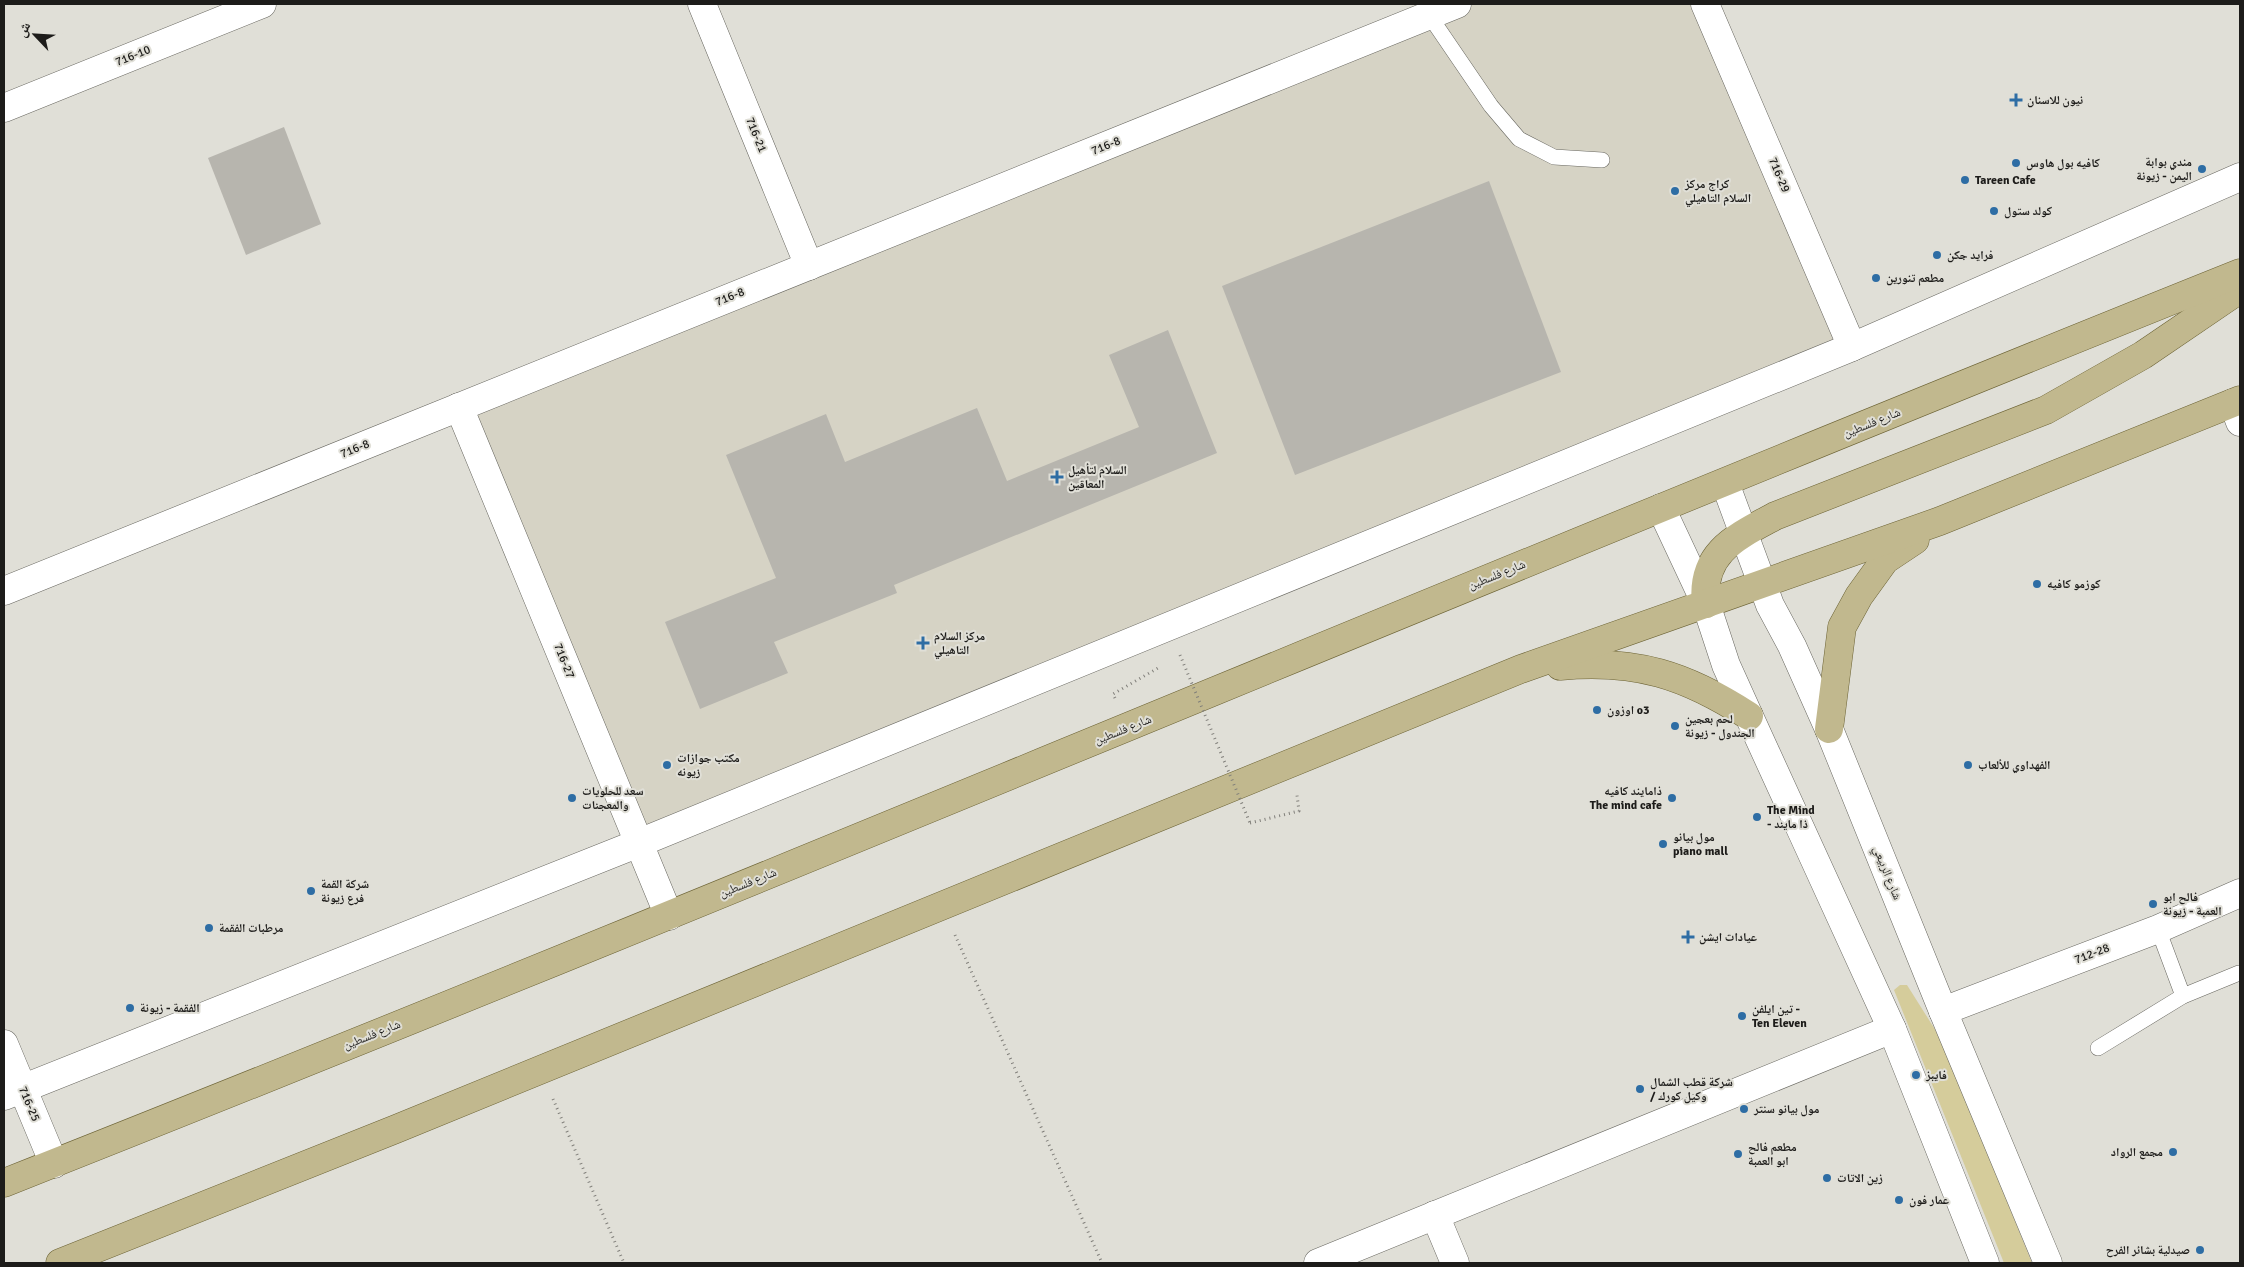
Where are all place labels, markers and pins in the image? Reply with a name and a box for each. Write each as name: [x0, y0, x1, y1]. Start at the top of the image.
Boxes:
marker: نيون للاسنان: [2009, 93, 2023, 107]
place label: نيون للاسنان: [2027, 93, 2083, 108]
place label: مندي بوابة اليمن - زيونة: [2136, 155, 2192, 184]
place label: كافيه بول هاوس: [2026, 156, 2101, 171]
marker: كافيه بول هاوس: [2010, 157, 2022, 169]
marker: مندي بوابة اليمن - زيونة: [2196, 163, 2208, 175]
place label: Tareen Cafe: [1975, 173, 2036, 188]
marker: Tareen Cafe: [1959, 174, 1971, 186]
place label: كراج مركز السلام التاهيلي: [1684, 177, 1751, 207]
marker: كراج مركز السلام التاهيلي: [1669, 185, 1681, 197]
place label: كولد ستول: [2004, 204, 2053, 219]
marker: كولد ستول: [1988, 205, 2000, 217]
place label: فرايد جكن: [1947, 248, 1993, 263]
marker: فرايد جكن: [1931, 249, 1943, 261]
place label: مطعم تنورين: [1886, 271, 1944, 286]
marker: مطعم تنورين: [1870, 272, 1882, 284]
place label: السلام لتأهيل المعاقين: [1068, 463, 1127, 492]
marker: السلام لتأهيل المعاقين: [1050, 470, 1064, 484]
place label: كوزمو كافيه: [2047, 577, 2101, 592]
marker: كوزمو كافيه: [2031, 578, 2043, 590]
place label: مركز السلام التاهيلي: [934, 629, 985, 659]
marker: مركز السلام التاهيلي: [916, 636, 930, 650]
place label: اوزون o3: [1607, 703, 1650, 718]
marker: اوزون o3: [1591, 704, 1603, 716]
place label: لحم بعجين الجندول - زيونة: [1685, 712, 1755, 741]
marker: لحم بعجين الجندول - زيونة: [1669, 720, 1681, 732]
place label: مكتب جوازات زيونه: [677, 751, 740, 780]
place label: الفهداوي للألعاب: [1978, 758, 2050, 774]
marker: مكتب جوازات زيونه: [661, 759, 673, 771]
marker: الفهداوي للألعاب: [1962, 759, 1974, 771]
place label: سعد للحلويات والمعجنات: [582, 784, 644, 813]
place label: ذامايند كافيه The mind cafe: [1590, 784, 1662, 813]
marker: سعد للحلويات والمعجنات: [566, 792, 578, 804]
marker: ذامايند كافيه The mind cafe: [1666, 792, 1678, 804]
place label: The Mind - ذا مايند: [1767, 803, 1815, 832]
marker: The Mind - ذا مايند: [1751, 811, 1763, 823]
place label: مول بيانو piano mall: [1673, 830, 1728, 859]
marker: مول بيانو piano mall: [1657, 838, 1669, 850]
place label: شركة القمة فرع زيونة: [321, 877, 369, 906]
marker: شركة القمة فرع زيونة: [305, 885, 317, 897]
place label: فالح ابو العمبة - زيونة: [2163, 890, 2222, 919]
marker: فالح ابو العمبة - زيونة: [2147, 898, 2159, 910]
place label: مرطبات الفقمة: [219, 921, 284, 936]
marker: مرطبات الفقمة: [203, 922, 215, 934]
marker: عيادات ايشن: [1681, 930, 1695, 944]
place label: عيادات ايشن: [1699, 930, 1757, 945]
place label: الفقمة - زيونة: [140, 1001, 200, 1016]
marker: الفقمة - زيونة: [124, 1002, 136, 1014]
place label: تين ايلفن - Ten Eleven: [1752, 1002, 1807, 1031]
marker: تين ايلفن - Ten Eleven: [1736, 1010, 1748, 1022]
place label: فايبز: [1925, 1068, 1947, 1083]
marker: فايبز: [1910, 1069, 1922, 1081]
place label: شركة قطب الشمال / وكيل كورك: [1650, 1075, 1733, 1104]
marker: شركة قطب الشمال / وكيل كورك: [1634, 1083, 1646, 1095]
place label: مول بيانو سنتر: [1753, 1102, 1820, 1117]
marker: مول بيانو سنتر: [1738, 1103, 1750, 1115]
place label: مطعم فالح ابو العمبة: [1748, 1140, 1797, 1169]
place label: مجمع الرواد: [2111, 1145, 2163, 1160]
marker: مجمع الرواد: [2167, 1146, 2179, 1158]
marker: مطعم فالح ابو العمبة: [1732, 1148, 1744, 1160]
place label: زين الاتات: [1837, 1171, 1883, 1186]
marker: زين الاتات: [1821, 1172, 1833, 1184]
place label: عمار فون: [1909, 1193, 1949, 1208]
marker: عمار فون: [1893, 1194, 1905, 1206]
place label: صيدلية بشائر الفرح: [2106, 1243, 2190, 1258]
marker: صيدلية بشائر الفرح: [2194, 1244, 2206, 1256]

